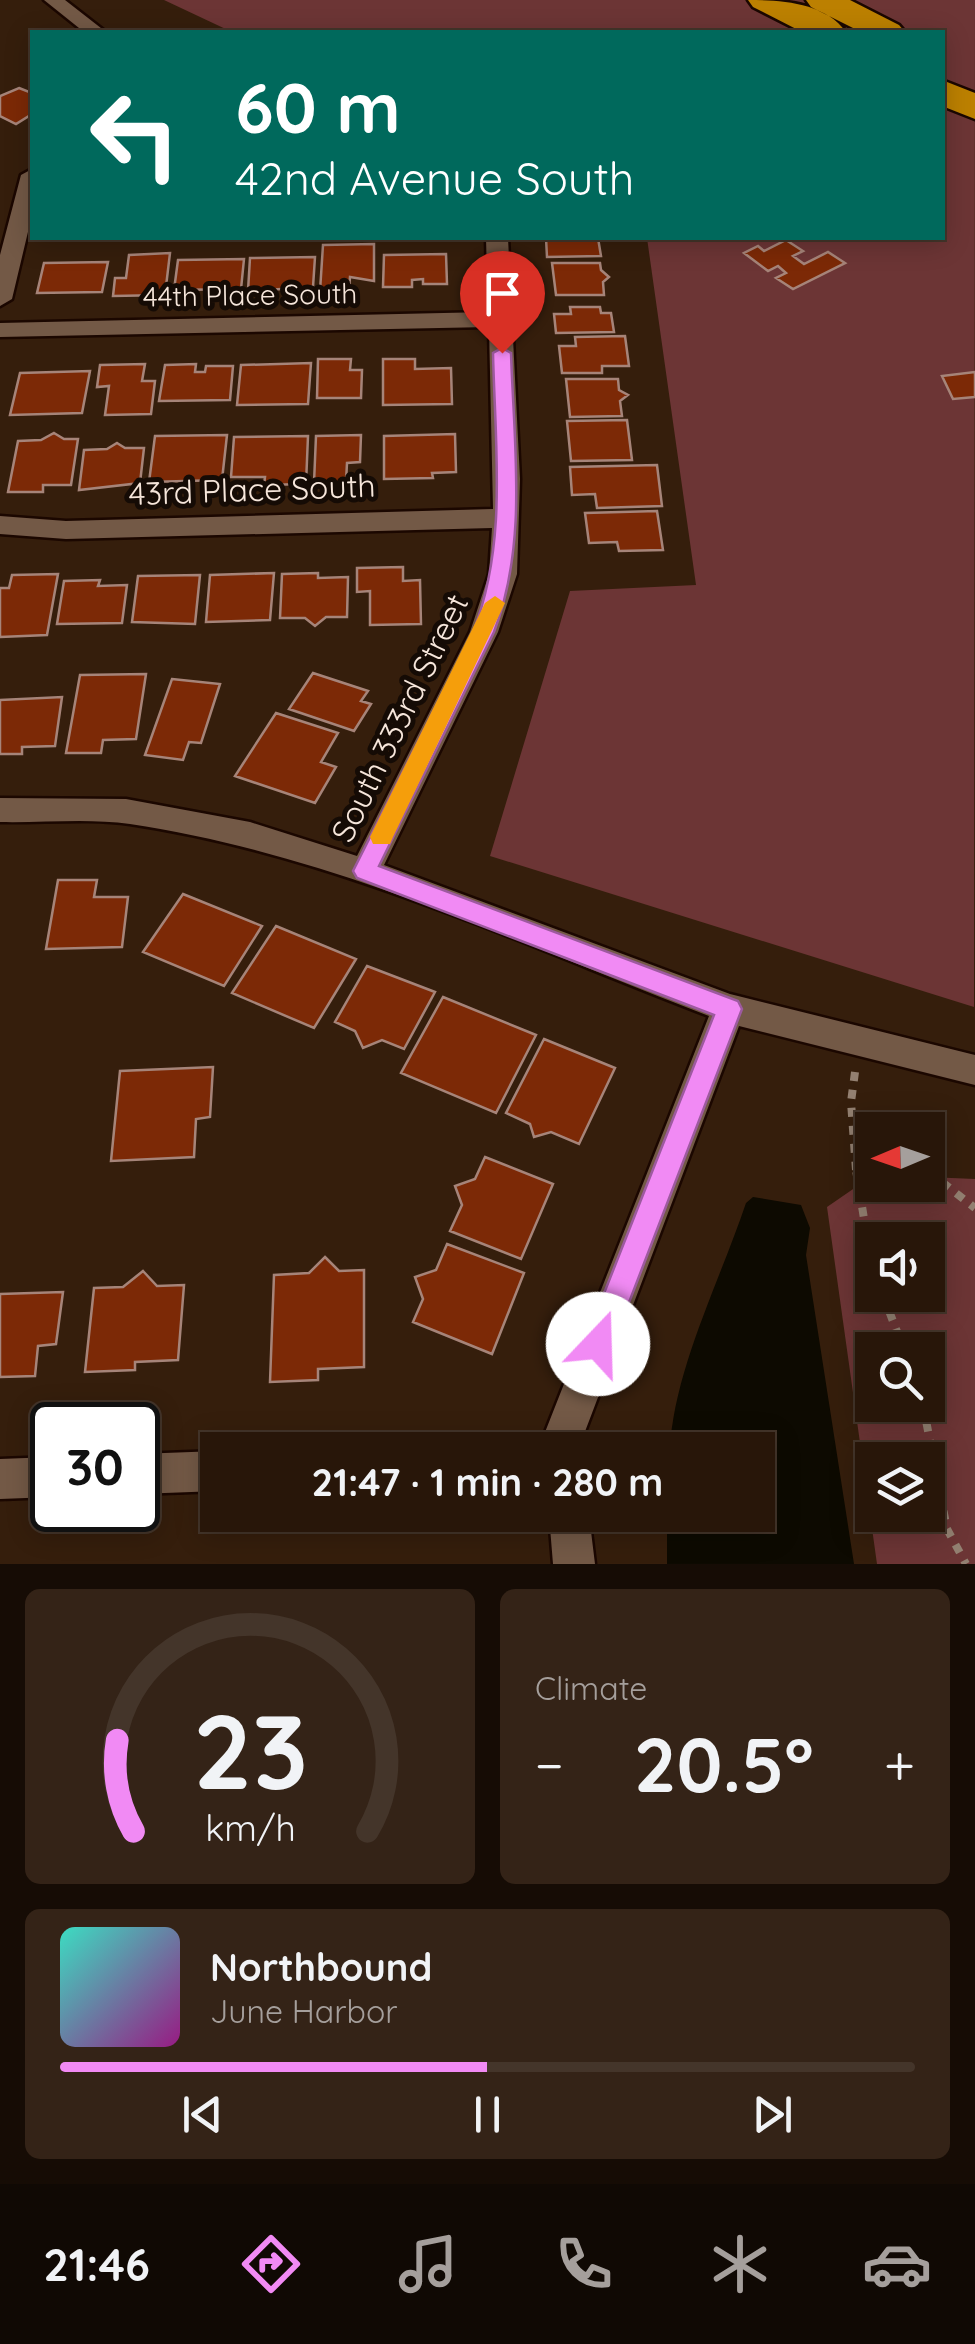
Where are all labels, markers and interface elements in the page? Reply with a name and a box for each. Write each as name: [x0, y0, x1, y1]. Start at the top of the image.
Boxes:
text: 60 m: [235, 63, 401, 151]
icon: left: [70, 70, 200, 200]
text: 42nd Avenue South: [235, 150, 634, 206]
pin: [460, 251, 545, 354]
icon: arrive: [475, 266, 530, 321]
street label: 44th Place South: [142, 275, 358, 314]
street label: 43rd Place South: [128, 465, 376, 513]
street label: South 333rd Street: [322, 587, 476, 848]
north arrow: [855, 1112, 945, 1202]
map controls: [855, 1112, 945, 1532]
button: sound: [855, 1222, 945, 1312]
position arrow: [546, 1292, 650, 1396]
button: search: [855, 1332, 945, 1422]
speed limit sign: 30: [30, 1402, 160, 1532]
button: layers: [855, 1442, 945, 1532]
text: 21:47 · 1 min · 280 m: [312, 1458, 663, 1506]
text: Climate: [535, 1668, 647, 1708]
text: 23: [192, 1685, 308, 1815]
text: 20.5°: [634, 1717, 814, 1811]
text: −: [535, 1730, 564, 1799]
text: +: [884, 1730, 915, 1799]
text: km/h: [205, 1805, 295, 1850]
text: Northbound: [210, 1943, 432, 1991]
text: June Harbor: [210, 1991, 398, 2031]
icon: previous: [175, 2087, 230, 2142]
icon: pause: [460, 2087, 515, 2142]
icon: next: [745, 2087, 800, 2142]
icon: directions: [236, 2229, 306, 2299]
icon: music: [393, 2229, 463, 2299]
icon: phone: [549, 2229, 619, 2299]
icon: climate: [705, 2229, 775, 2299]
icon: car: [862, 2229, 932, 2299]
text: 21:46: [43, 2236, 150, 2292]

